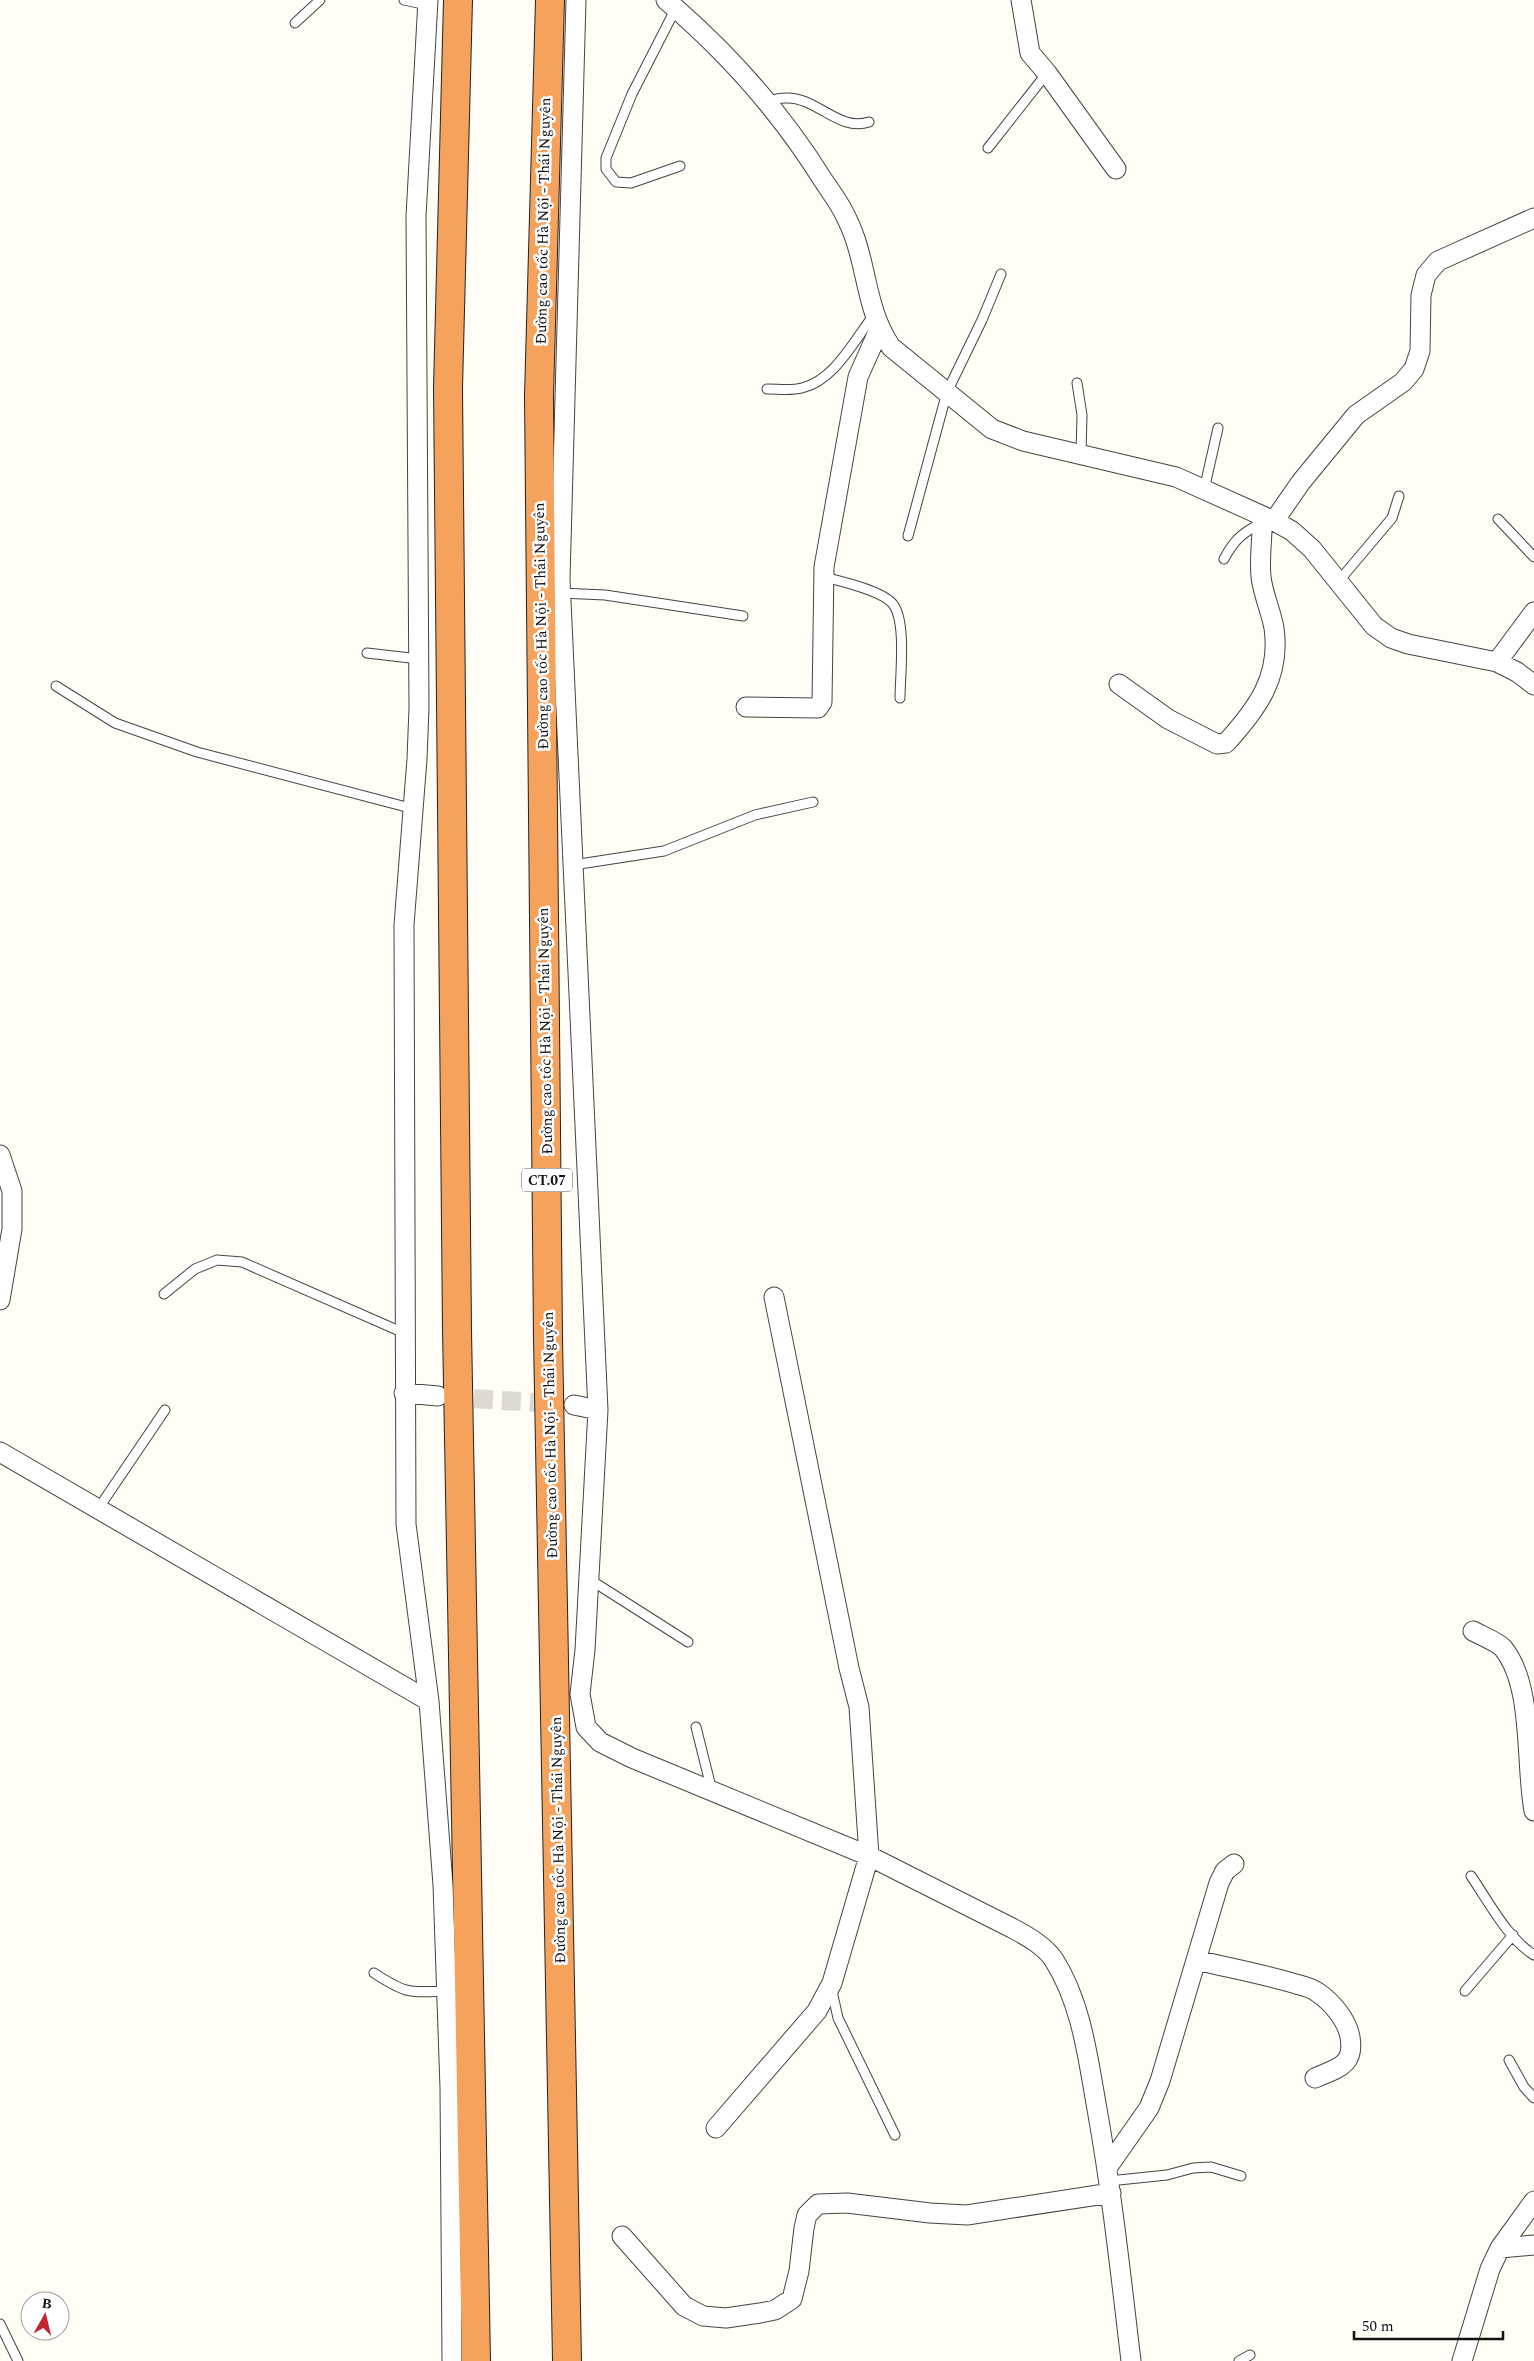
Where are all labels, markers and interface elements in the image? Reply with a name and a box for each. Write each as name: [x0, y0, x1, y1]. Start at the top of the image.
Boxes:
street label: Đường cao tốc Hà Nội - Thái Nguyên: [530, 97, 557, 345]
street label: Đường cao tốc Hà Nội - Thái Nguyên: [528, 502, 555, 750]
street label: Đường cao tốc Hà Nội - Thái Nguyên: [532, 907, 559, 1155]
road number: CT.07: [522, 1168, 572, 1192]
street label: Đường cao tốc Hà Nội - Thái Nguyên: [537, 1311, 564, 1559]
street label: Đường cao tốc Hà Nội - Thái Nguyên: [545, 1716, 572, 1964]
north arrow: [20, 2291, 70, 2341]
text: B: [40, 2293, 53, 2315]
scale bar: [1354, 2308, 1503, 2340]
text: 50 m: [1362, 2315, 1394, 2338]

